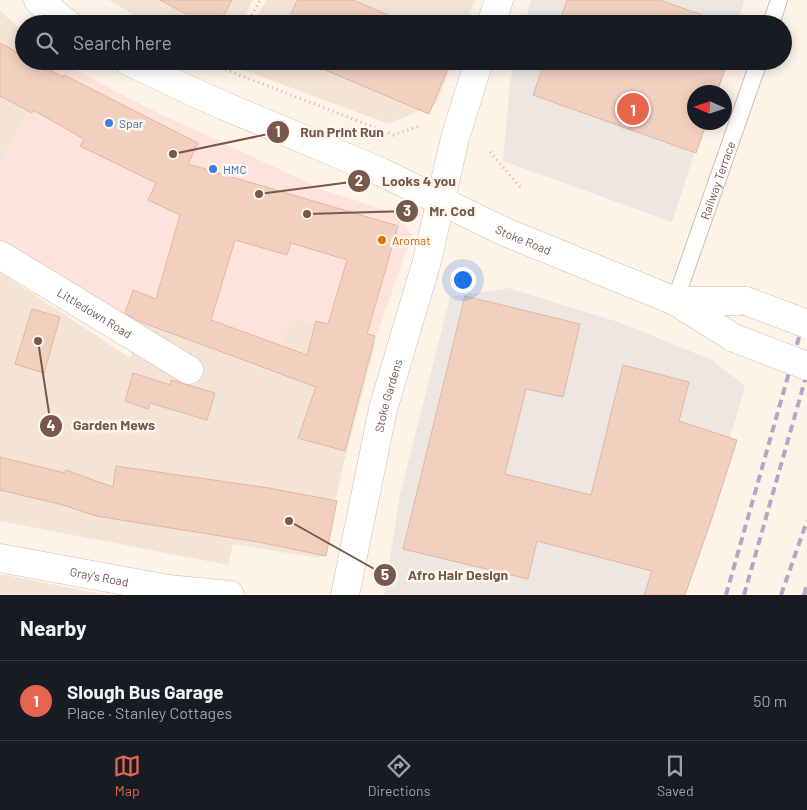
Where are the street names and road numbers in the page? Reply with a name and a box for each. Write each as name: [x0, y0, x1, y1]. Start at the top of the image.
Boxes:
street label: Railway Terrace: [697, 139, 737, 221]
street label: Stoke Road: [493, 222, 553, 257]
street label: Littledown Road: [55, 285, 135, 341]
street label: Stoke Gardens: [371, 357, 405, 433]
street label: Gray's Road: [69, 564, 130, 589]

